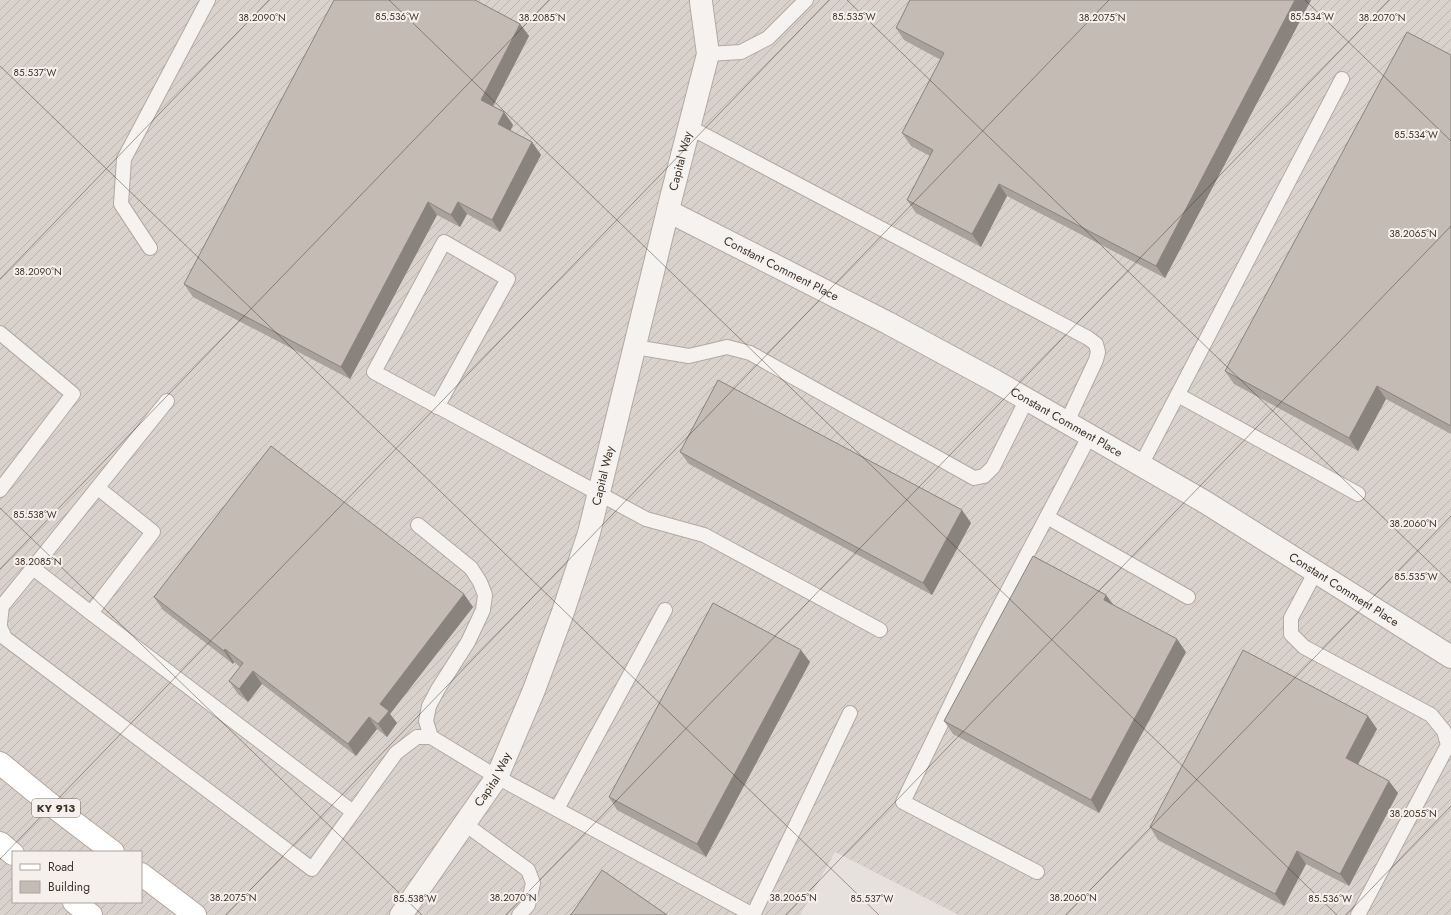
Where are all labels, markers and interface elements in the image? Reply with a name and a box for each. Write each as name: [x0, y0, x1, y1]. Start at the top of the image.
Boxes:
text: 85.536°W: [375, 9, 419, 24]
text: 85.535°W: [832, 9, 876, 24]
text: 85.534°W: [1290, 9, 1334, 24]
text: 38.2090°N: [238, 10, 286, 25]
text: 38.2085°N: [518, 10, 566, 25]
text: 38.2075°N: [1079, 10, 1125, 25]
text: 38.2070°N: [1358, 10, 1406, 25]
text: 85.537°W: [14, 65, 57, 80]
text: 85.534°W: [1394, 127, 1438, 142]
street label: Capital Way: [664, 129, 697, 193]
text: 38.2065°N: [1389, 226, 1437, 241]
street label: Constant Comment Place: [720, 232, 842, 305]
text: 38.2090°N: [14, 264, 62, 279]
street label: Constant Comment Place: [1007, 383, 1126, 462]
street label: Capital Way: [587, 443, 619, 507]
text: 85.538°W: [13, 507, 57, 522]
text: 38.2060°N: [1389, 516, 1437, 531]
street label: Constant Comment Place: [1285, 548, 1402, 631]
text: 38.2085°N: [14, 554, 62, 569]
text: 85.535°W: [1394, 569, 1438, 584]
street label: Capital Way: [470, 749, 516, 810]
road number: KY 913: [32, 799, 80, 817]
text: 38.2055°N: [1389, 806, 1437, 821]
legend: [12, 851, 142, 903]
text: Road: [48, 858, 74, 876]
text: Building: [48, 878, 90, 896]
text: 38.2075°N: [210, 890, 256, 905]
text: 38.2070°N: [489, 890, 537, 905]
text: 38.2065°N: [769, 890, 817, 905]
text: 38.2060°N: [1049, 890, 1097, 905]
text: 85.538°W: [393, 891, 437, 906]
text: 85.537°W: [851, 891, 894, 906]
text: 85.536°W: [1308, 891, 1352, 906]

